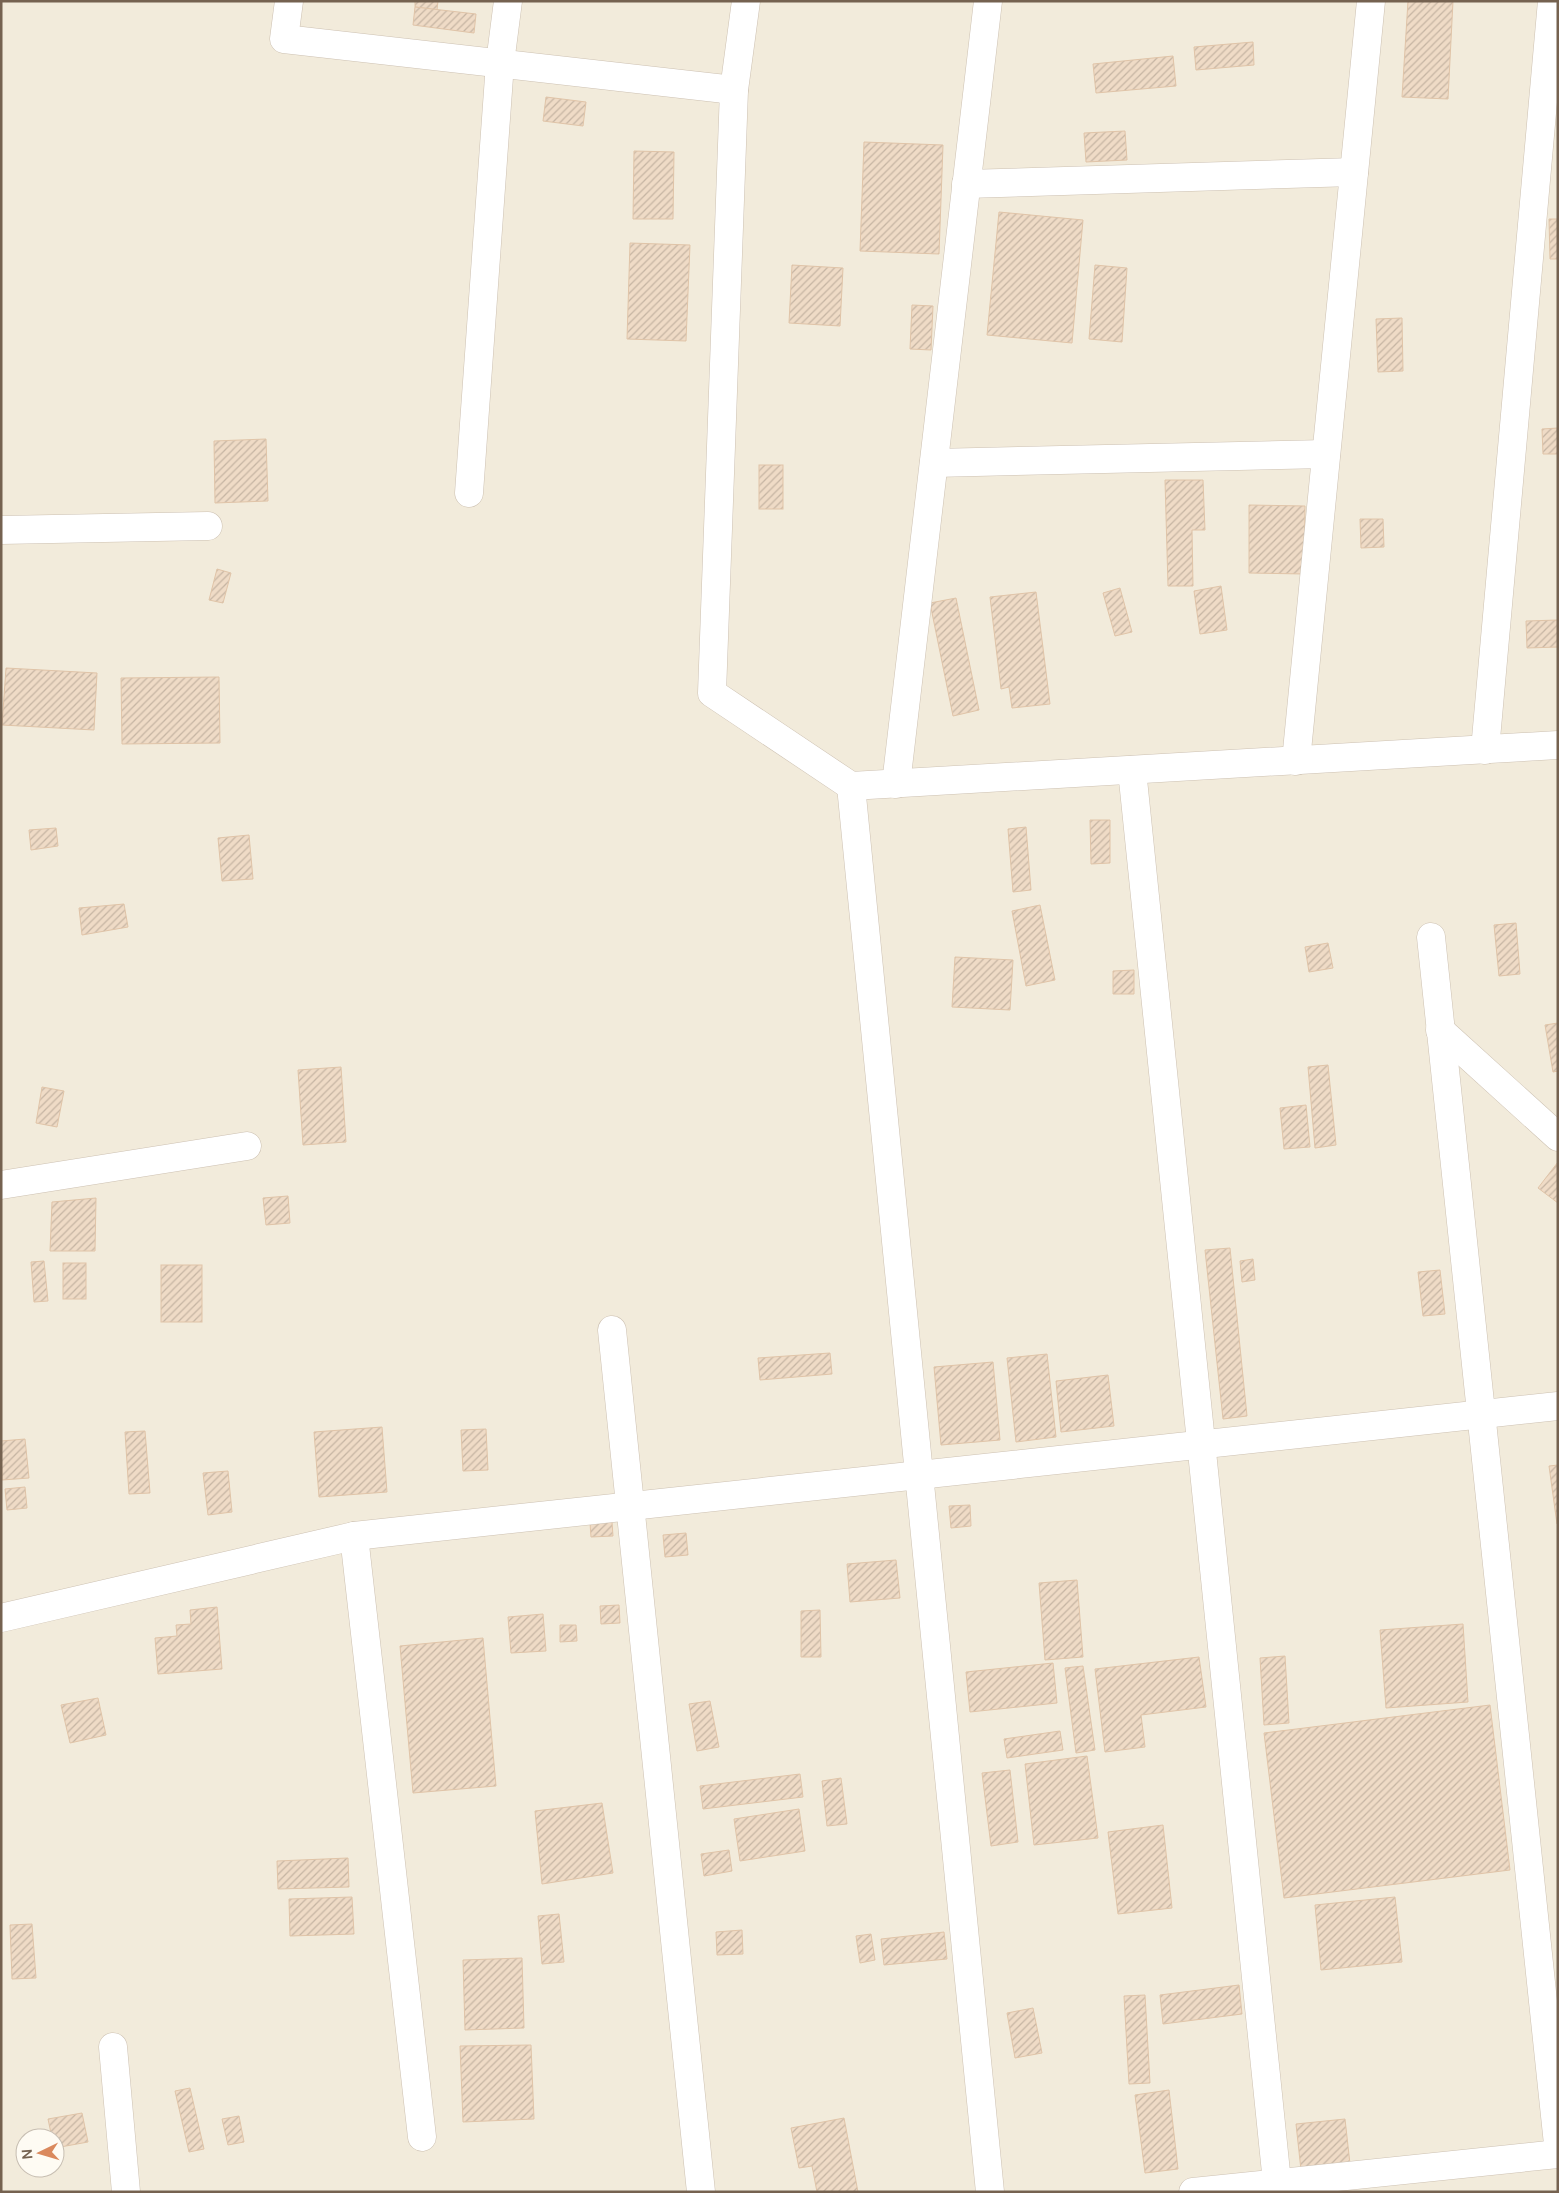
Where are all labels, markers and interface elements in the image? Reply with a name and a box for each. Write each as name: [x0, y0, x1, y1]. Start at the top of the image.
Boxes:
north arrow: [15, 2128, 65, 2178]
text: N: [17, 2148, 36, 2160]

